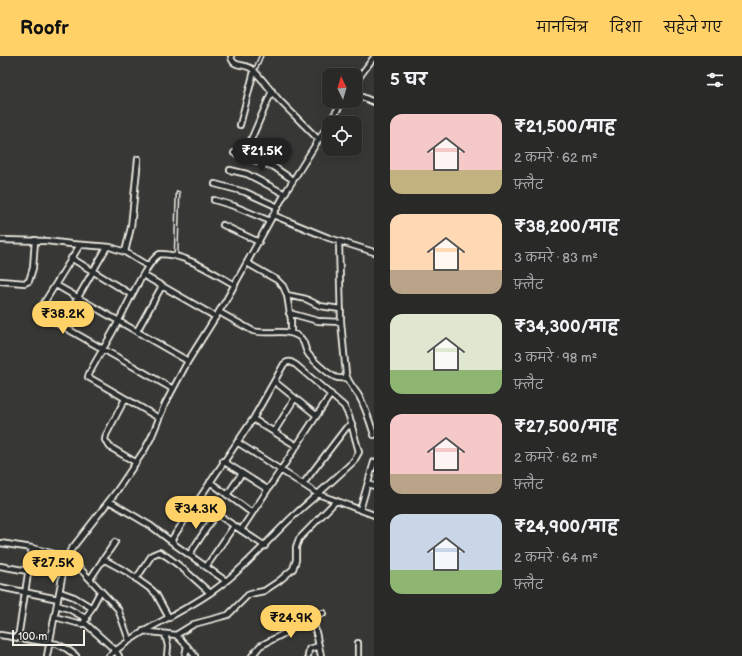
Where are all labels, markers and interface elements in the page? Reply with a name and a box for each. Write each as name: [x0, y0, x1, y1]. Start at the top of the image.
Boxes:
text: Roofr: [20, 17, 69, 40]
text: मानचित्र: [537, 19, 588, 36]
text: दिशा: [610, 19, 642, 36]
text: सहेजे गए: [664, 19, 722, 36]
north arrow: [322, 68, 362, 108]
map controls: [322, 68, 362, 156]
icon: filters: [704, 69, 726, 91]
text: 5 घर: [390, 70, 427, 90]
button: locate: [322, 116, 362, 156]
text: ₹21,500/माह: [514, 117, 615, 137]
icon: home: [422, 130, 470, 178]
pin: ₹21.5K: [229, 138, 295, 172]
text: ₹21.5K: [241, 143, 283, 159]
text: 2 कमरे · 62 m²: [514, 150, 598, 166]
text: फ़्लैट: [514, 177, 544, 193]
text: ₹38,200/माह: [514, 217, 619, 237]
icon: home: [422, 230, 470, 278]
text: 3 कमरे · 83 m²: [514, 250, 598, 266]
text: फ़्लैट: [514, 277, 544, 293]
pin: ₹38.2K: [30, 301, 96, 335]
text: ₹38.2K: [41, 306, 85, 322]
text: ₹34,300/माह: [514, 317, 619, 337]
icon: home: [422, 330, 470, 378]
text: 3 कमरे · 98 m²: [514, 350, 597, 366]
text: फ़्लैट: [514, 377, 544, 393]
text: ₹27,500/माह: [514, 417, 618, 437]
icon: home: [422, 430, 470, 478]
text: 2 कमरे · 62 m²: [514, 450, 598, 466]
text: फ़्लैट: [514, 477, 544, 493]
pin: ₹34.3K: [163, 496, 229, 530]
text: ₹34.3K: [174, 501, 218, 517]
text: ₹24,900/माह: [514, 517, 618, 537]
icon: home: [422, 530, 470, 578]
pin: ₹27.5K: [20, 550, 86, 584]
text: 2 कमरे · 64 m²: [514, 550, 598, 566]
text: ₹27.5K: [32, 555, 74, 571]
text: फ़्लैट: [514, 577, 544, 593]
pin: ₹24.9K: [258, 605, 324, 639]
text: ₹24.9K: [269, 610, 313, 626]
scale bar: [12, 628, 85, 647]
text: 100 m: [18, 630, 47, 643]

